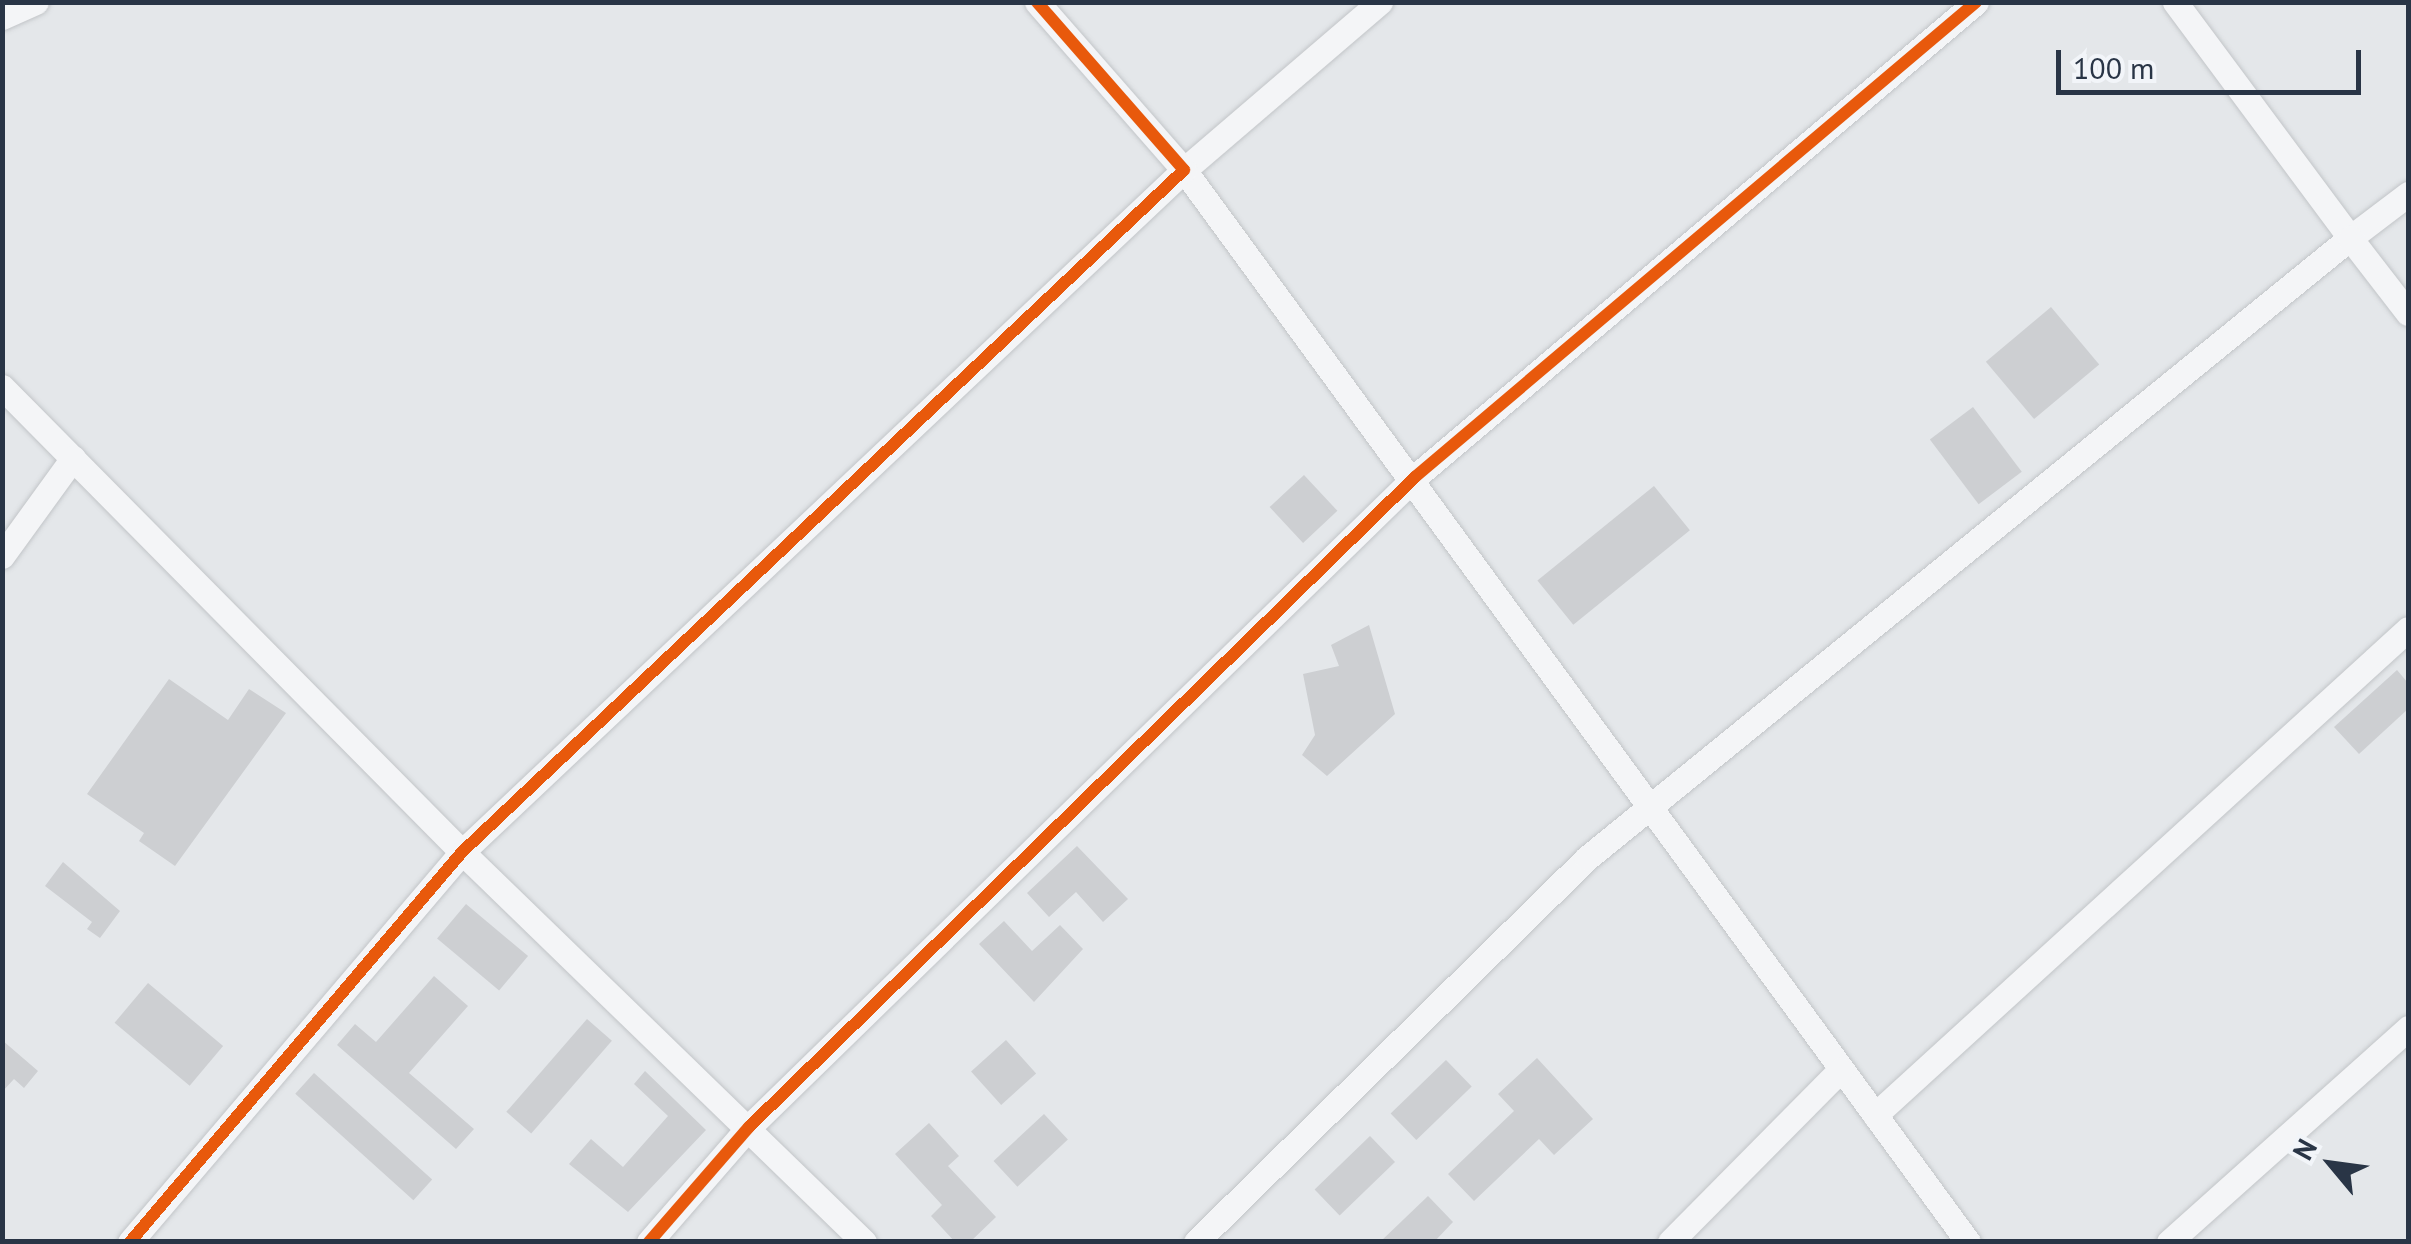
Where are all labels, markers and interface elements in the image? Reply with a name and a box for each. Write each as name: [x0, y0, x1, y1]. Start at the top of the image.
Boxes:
scale bar: [2061, 30, 2366, 92]
text: 100 m: [2073, 48, 2154, 87]
north arrow: [2281, 1114, 2381, 1214]
text: N: [2284, 1132, 2325, 1166]

